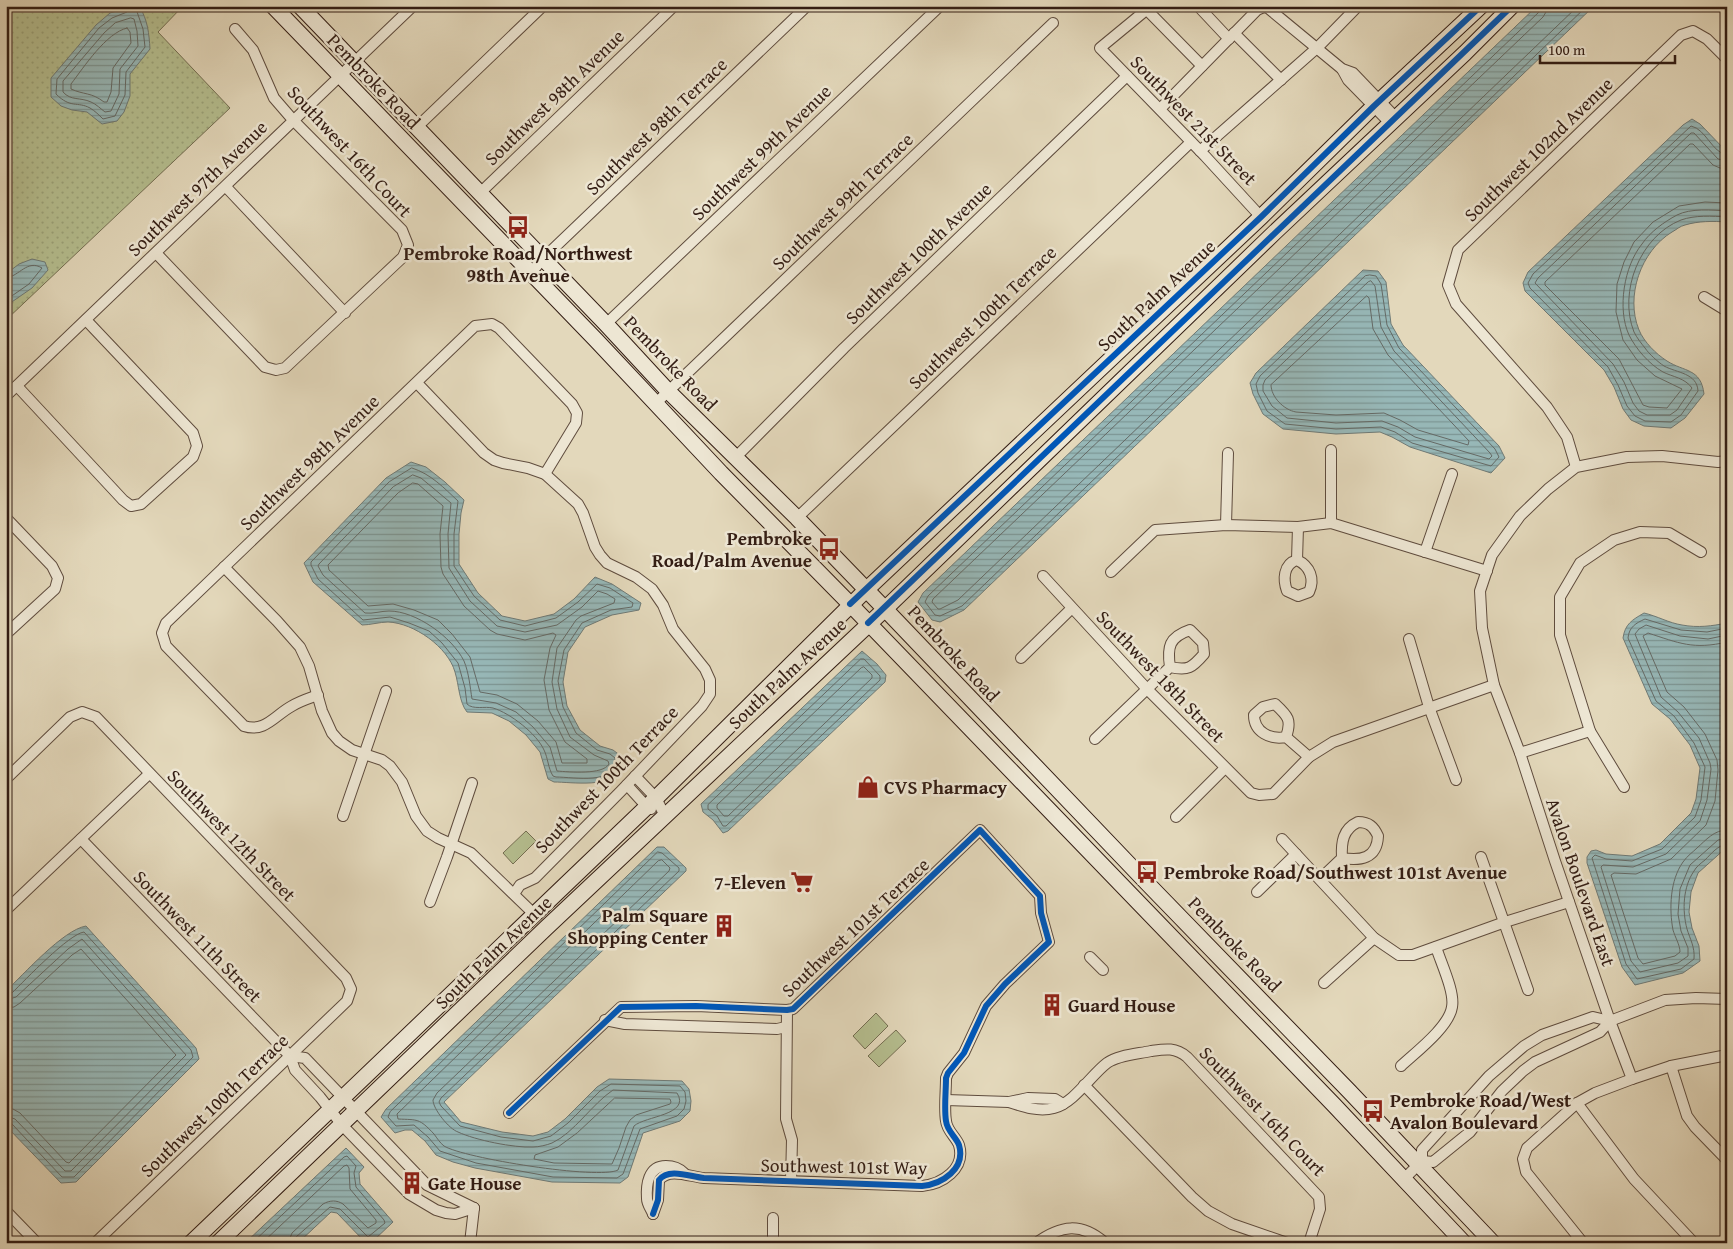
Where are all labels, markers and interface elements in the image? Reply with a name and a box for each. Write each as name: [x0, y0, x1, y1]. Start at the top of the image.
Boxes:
street label: Southwest 98th Avenue: [478, 23, 630, 171]
street label: Pembroke Road: [321, 27, 428, 136]
scale bar: [1540, 32, 1676, 64]
text: 100 m: [1548, 39, 1586, 60]
street label: Southwest 21st Street: [1124, 48, 1264, 192]
street label: Southwest 98th Terrace: [579, 51, 733, 201]
street label: Southwest 102nd Avenue: [1457, 70, 1619, 228]
street label: Southwest 99th Avenue: [685, 78, 837, 226]
street label: Southwest 16th Court: [281, 79, 419, 224]
street label: Southwest 97th Avenue: [121, 114, 273, 262]
street label: Southwest 99th Terrace: [765, 126, 919, 276]
street label: Southwest 100th Avenue: [838, 175, 998, 331]
bus stop icon: Pembroke Road/Northwest 98th Avenue: [505, 214, 531, 240]
street label: South Palm Avenue: [1090, 232, 1222, 358]
place label: Pembroke Road/Northwest 98th Avenue: [403, 239, 633, 289]
street label: Southwest 100th Terrace: [902, 239, 1063, 395]
street label: Pembroke Road: [618, 309, 725, 418]
street label: Southwest 98th Avenue: [233, 388, 385, 536]
place label: Pembroke Road/Palm Avenue: [652, 524, 812, 574]
bus stop icon: Pembroke Road/Palm Avenue: [816, 536, 842, 562]
street label: Pembroke Road: [902, 598, 1007, 708]
street label: Southwest 18th Street: [1090, 603, 1232, 749]
street label: South Palm Avenue: [721, 610, 853, 736]
street label: Southwest 100th Terrace: [528, 698, 684, 859]
street label: Southwest 12th Street: [161, 762, 303, 908]
place label: CVS Pharmacy: [884, 773, 1007, 801]
shop icon: CVS Pharmacy: [855, 774, 881, 800]
street label: Avalon Boulevard East: [1539, 794, 1623, 970]
street label: Southwest 101st Terrace: [775, 851, 935, 1003]
place label: Pembroke Road/Southwest 101st Avenue: [1164, 858, 1507, 886]
bus stop icon: Pembroke Road/Southwest 101st Avenue: [1134, 859, 1160, 885]
street label: Southwest 11th Street: [127, 863, 269, 1009]
place label: 7-Eleven: [714, 868, 787, 896]
supermarket icon: 7-Eleven: [789, 869, 815, 895]
street label: South Palm Avenue: [428, 889, 558, 1015]
street label: Pembroke Road: [1182, 890, 1289, 999]
place label: Palm Square Shopping Center: [567, 901, 708, 951]
building icon: Palm Square Shopping Center: [711, 913, 737, 939]
place label: Guard House: [1068, 991, 1176, 1019]
building icon: Guard House: [1039, 992, 1065, 1018]
street label: Southwest 100th Terrace: [134, 1027, 295, 1183]
street label: Southwest 16th Court: [1193, 1039, 1333, 1183]
place label: Pembroke Road/West Avalon Boulevard: [1390, 1086, 1572, 1136]
bus stop icon: Pembroke Road/West Avalon Boulevard: [1360, 1098, 1386, 1124]
street label: Southwest 101st Way: [760, 1151, 928, 1181]
place label: Gate House: [428, 1169, 522, 1197]
building icon: Gate House: [399, 1170, 425, 1196]

